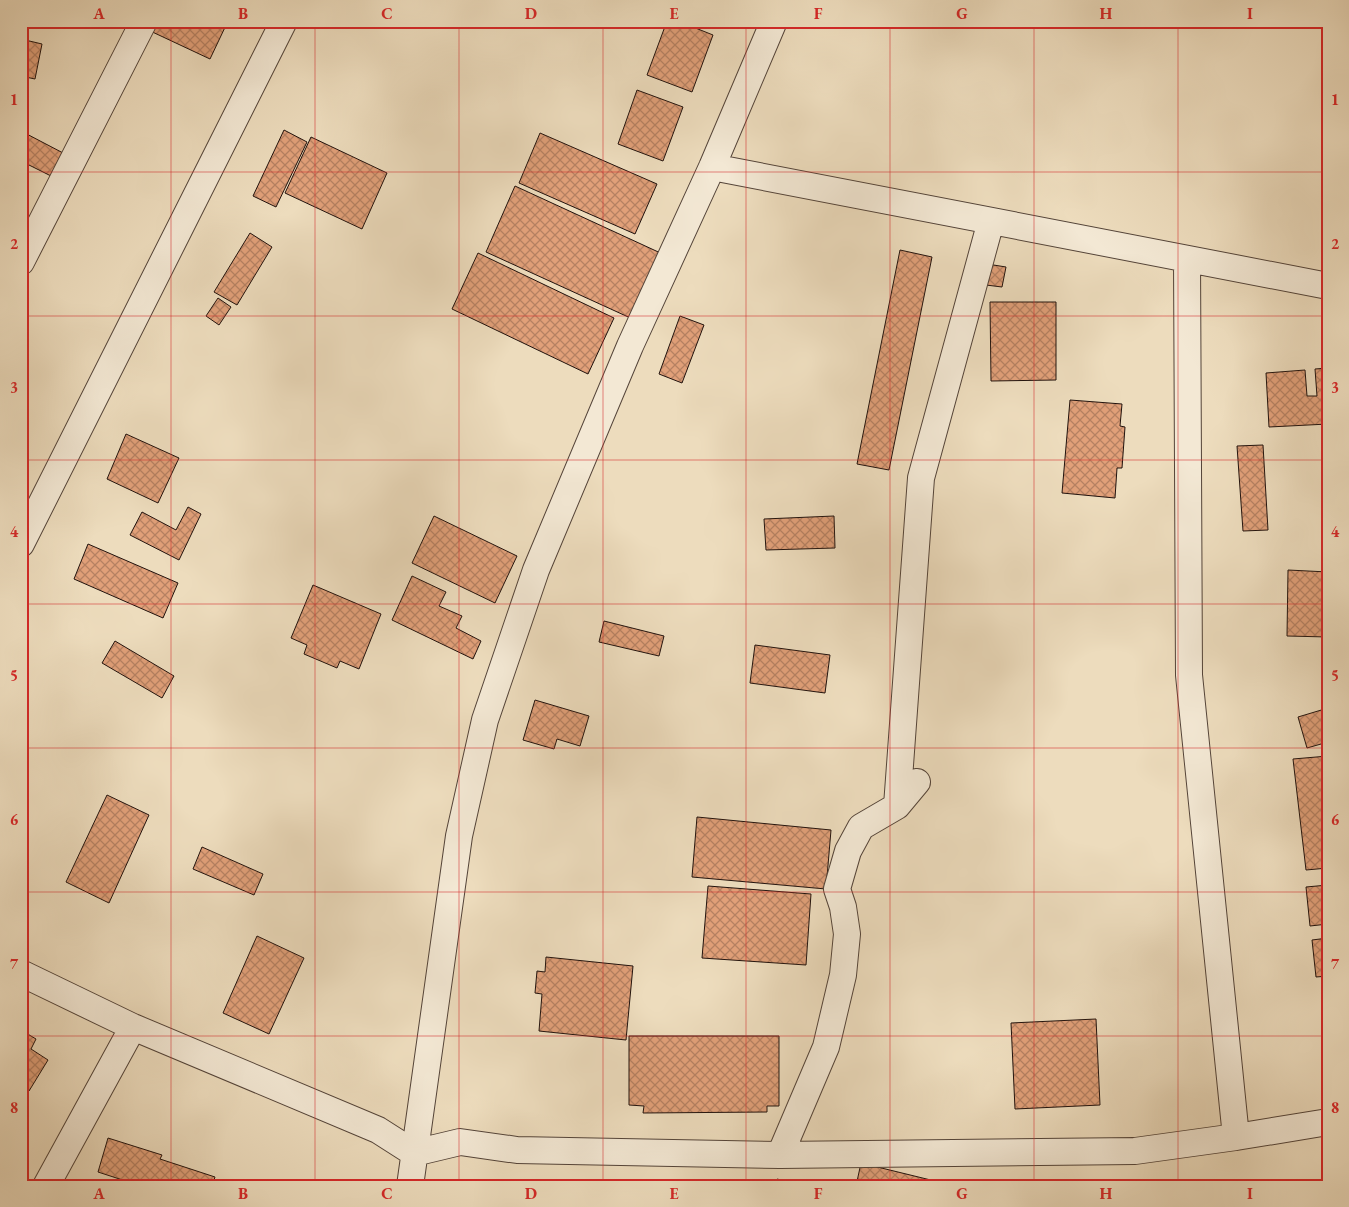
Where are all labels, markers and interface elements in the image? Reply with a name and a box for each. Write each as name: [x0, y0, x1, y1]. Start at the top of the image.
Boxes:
text: A: [92, 3, 105, 24]
text: B: [238, 3, 248, 24]
text: C: [381, 3, 393, 24]
text: D: [525, 3, 537, 24]
text: E: [669, 3, 679, 24]
text: F: [814, 3, 823, 24]
text: G: [956, 3, 968, 24]
text: H: [1100, 3, 1113, 24]
text: I: [1247, 3, 1253, 24]
text: 1: [10, 89, 18, 110]
text: 1: [1331, 89, 1339, 110]
text: 2: [10, 233, 19, 254]
text: 2: [1331, 233, 1340, 254]
text: 3: [10, 377, 18, 398]
text: 3: [1331, 377, 1339, 398]
text: 4: [10, 521, 19, 542]
text: 4: [1331, 521, 1340, 542]
text: 5: [10, 665, 18, 686]
text: 5: [1331, 665, 1339, 686]
text: 6: [10, 809, 19, 830]
text: 6: [1331, 809, 1340, 830]
text: 7: [10, 953, 19, 974]
text: 7: [1331, 953, 1340, 974]
text: 8: [10, 1097, 18, 1118]
text: 8: [1331, 1097, 1339, 1118]
text: A: [92, 1183, 105, 1204]
text: B: [238, 1183, 248, 1204]
text: C: [381, 1183, 393, 1204]
text: D: [525, 1183, 537, 1204]
text: E: [669, 1183, 679, 1204]
text: F: [814, 1183, 823, 1204]
text: G: [956, 1183, 968, 1204]
text: H: [1100, 1183, 1113, 1204]
text: I: [1247, 1183, 1253, 1204]

